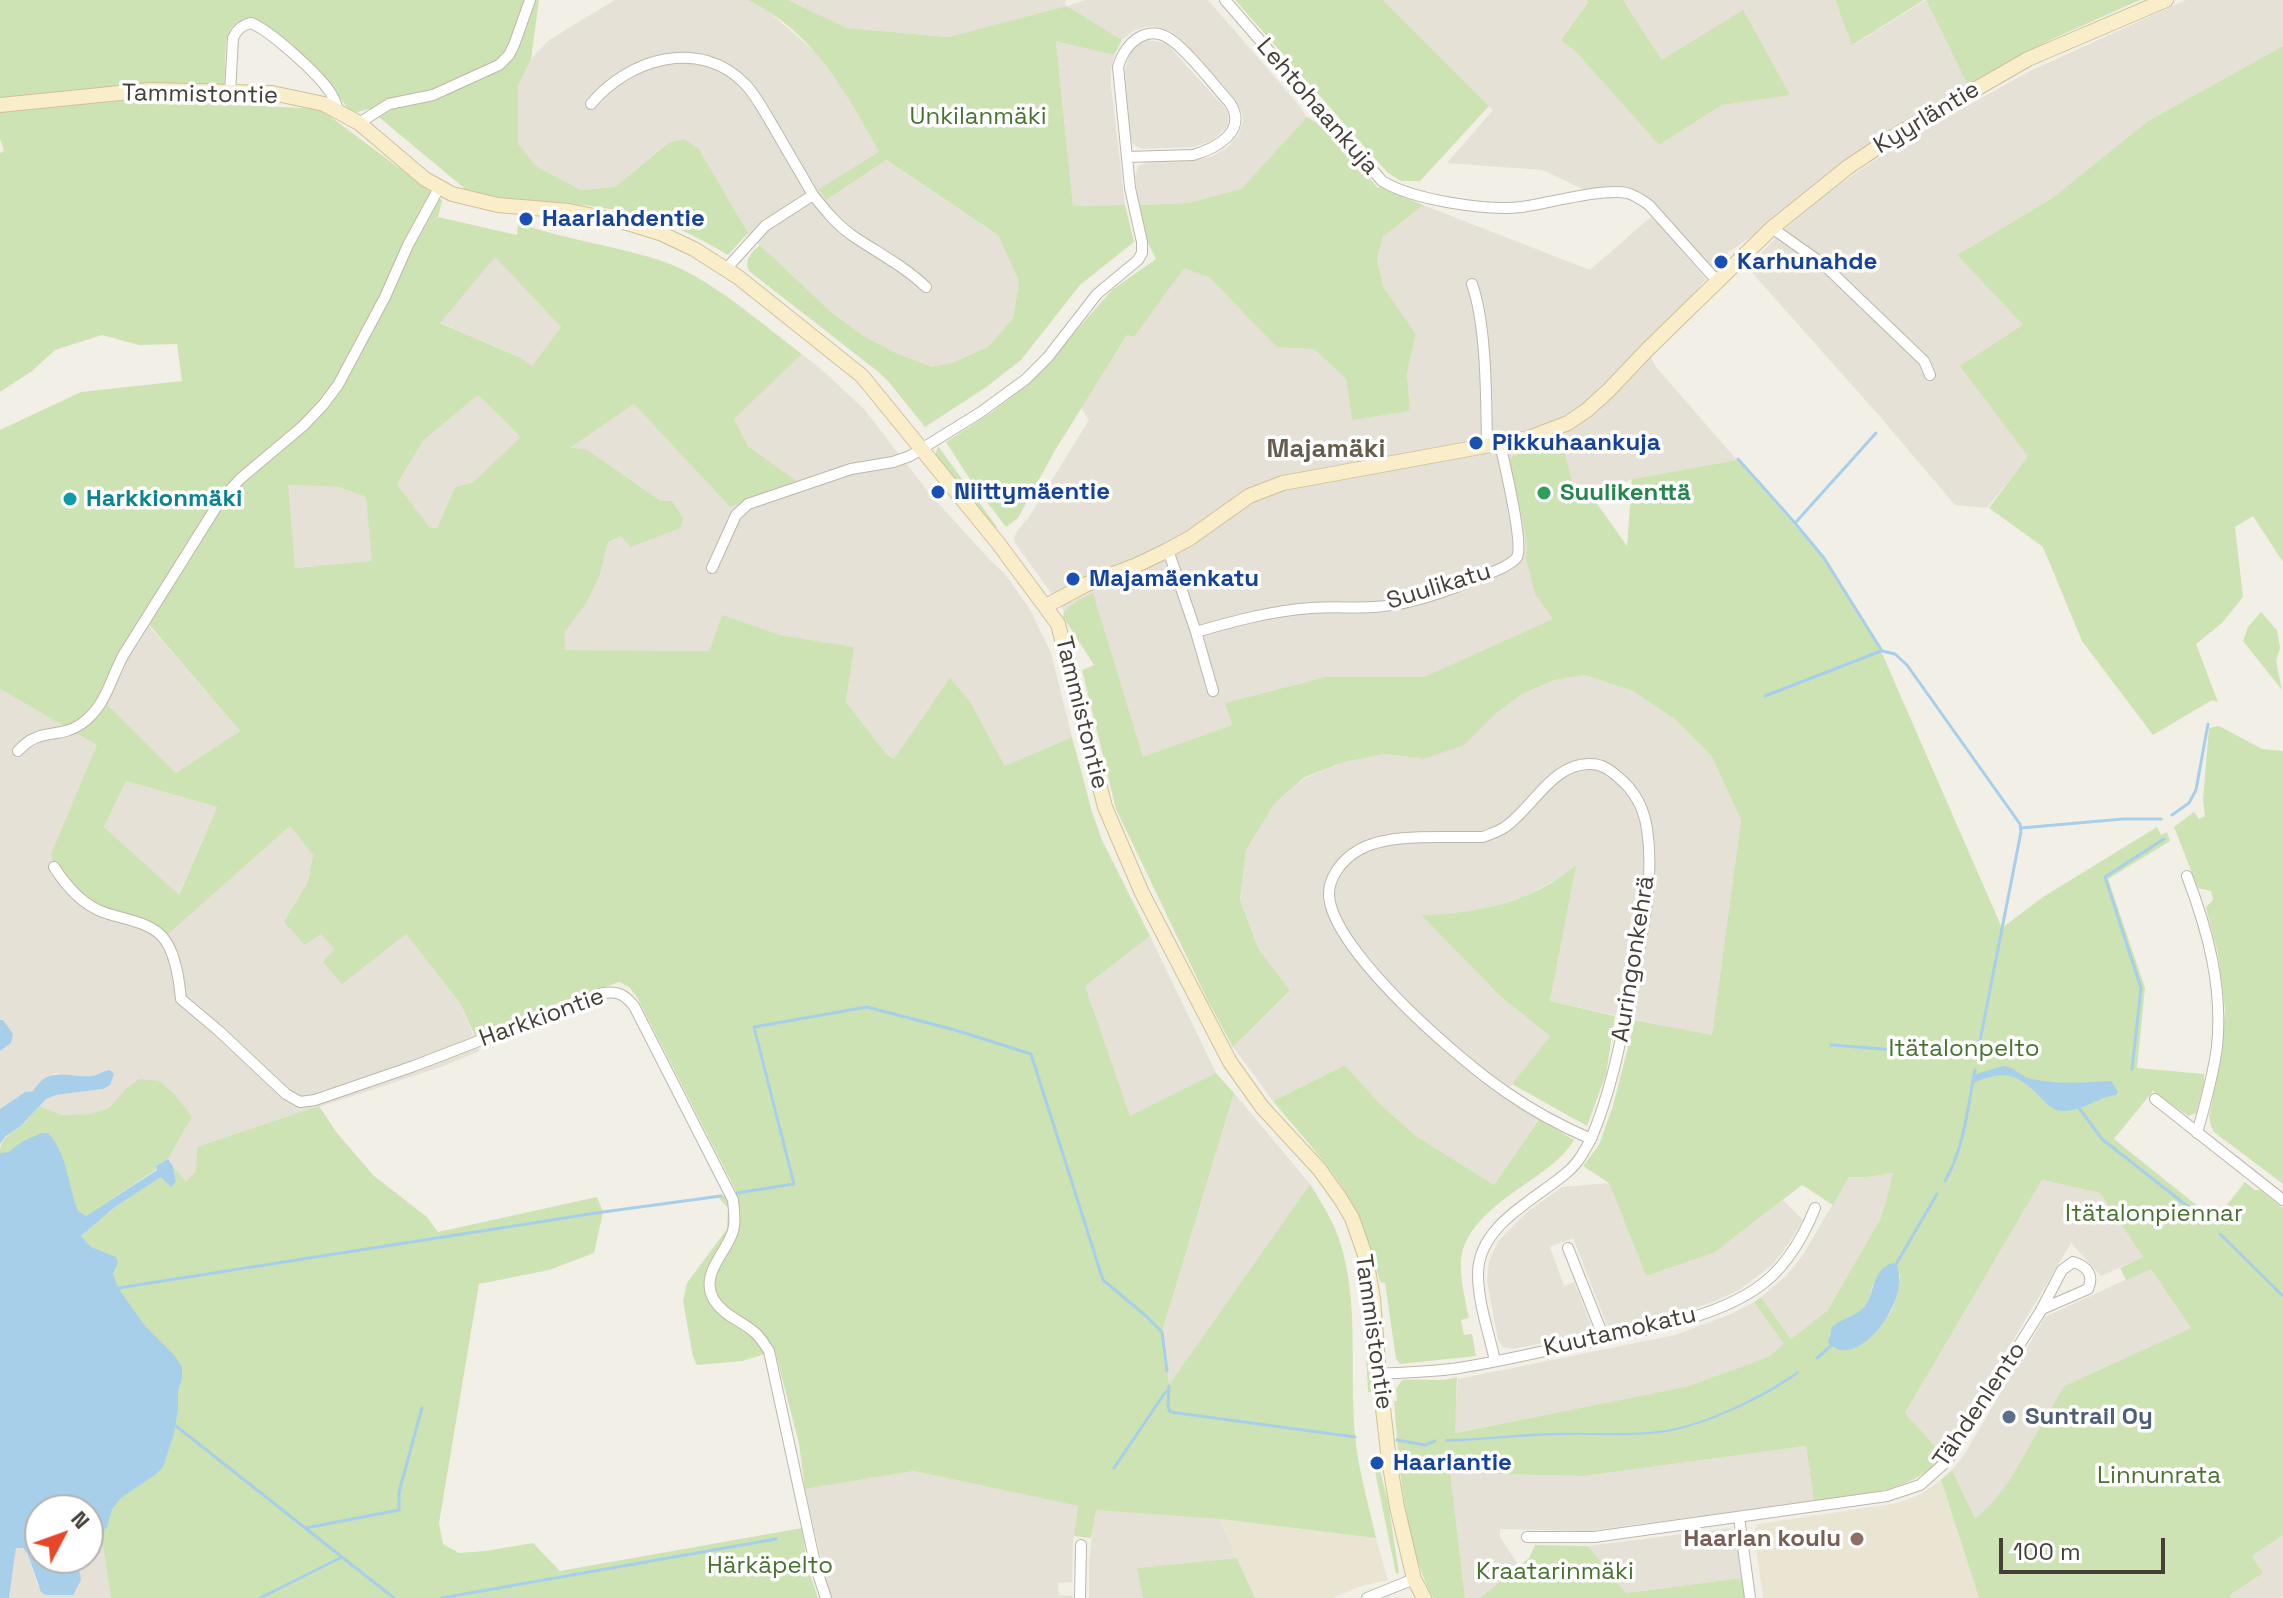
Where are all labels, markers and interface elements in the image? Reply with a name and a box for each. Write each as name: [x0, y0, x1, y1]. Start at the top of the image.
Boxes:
street label: Lehtohaankuja: [1250, 33, 1384, 181]
street label: Kyyrläntie: [1869, 75, 1985, 161]
street label: Tammistontie: [122, 79, 278, 111]
park label: Unkilanmäki: [909, 103, 1047, 131]
place label: Haarlahdentie: [542, 205, 705, 233]
marker: Haarlahdentie: [517, 210, 535, 228]
place label: Karhunahde: [1737, 248, 1877, 276]
marker: Karhunahde: [1712, 253, 1730, 271]
place label: Pikkuhaankuja: [1492, 429, 1661, 457]
district label: Majamäki: [1267, 434, 1385, 466]
marker: Pikkuhaankuja: [1467, 434, 1485, 452]
place label: Niittymäentie: [954, 478, 1110, 506]
place label: Suulikenttä: [1560, 479, 1691, 507]
marker: Niittymäentie: [929, 483, 947, 501]
marker: Suulikenttä: [1535, 484, 1553, 502]
place label: Harkkionmäki: [86, 485, 242, 513]
marker: Harkkionmäki: [61, 490, 79, 508]
street label: Suulikatu: [1384, 558, 1494, 616]
place label: Majamäenkatu: [1089, 565, 1259, 593]
marker: Majamäenkatu: [1064, 570, 1082, 588]
street label: Tammistontie: [1048, 634, 1114, 792]
street label: Auringonkehrä: [1607, 874, 1661, 1044]
street label: Harkkiontie: [476, 982, 608, 1054]
park label: Itätalonpelto: [1888, 1035, 2040, 1063]
park label: Itätalonpiennar: [2065, 1200, 2243, 1228]
street label: Tammistontie: [1348, 1253, 1398, 1411]
street label: Kuutamokatu: [1541, 1300, 1699, 1364]
street label: Tähdenlento: [1928, 1337, 2032, 1473]
place label: Suntrail Oy: [2025, 1403, 2153, 1431]
marker: Suntrail Oy: [2000, 1408, 2018, 1426]
place label: Haarlantie: [1393, 1449, 1512, 1477]
marker: Haarlantie: [1368, 1454, 1386, 1472]
park label: Linnunrata: [2097, 1462, 2221, 1490]
north arrow: [24, 1494, 104, 1574]
text: N: [65, 1505, 96, 1534]
scale bar: [2003, 1522, 2169, 1572]
place label: Haarlan koulu: [1683, 1525, 1841, 1553]
marker: Haarlan koulu: [1848, 1530, 1866, 1548]
text: 100 m: [2013, 1536, 2081, 1567]
park label: Härkäpelto: [707, 1552, 833, 1580]
park label: Kraatarinmäki: [1476, 1558, 1634, 1586]

